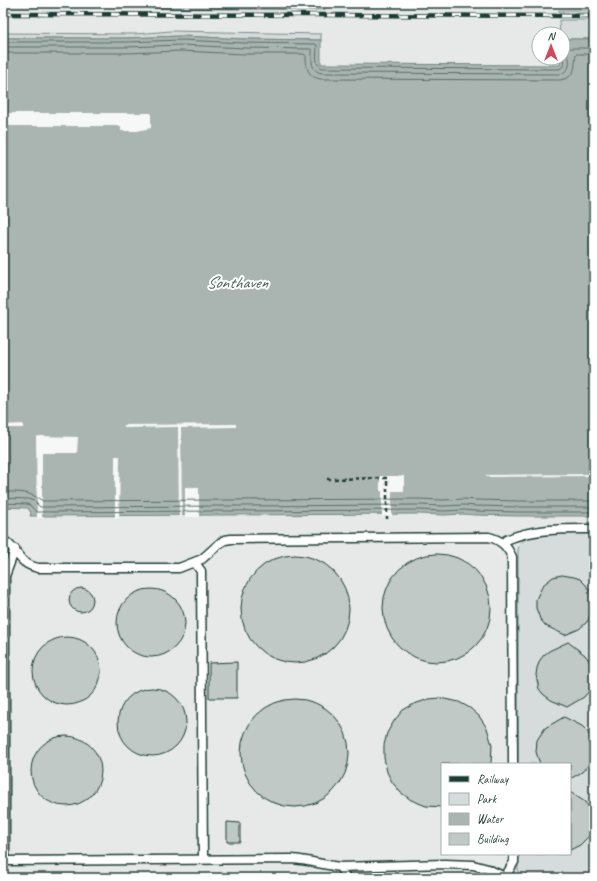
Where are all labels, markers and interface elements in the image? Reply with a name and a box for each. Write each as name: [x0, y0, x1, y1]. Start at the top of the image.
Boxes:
north arrow: [531, 26, 571, 66]
text: N: [548, 29, 557, 43]
water label: Sonthaven: [207, 272, 269, 293]
legend: [441, 763, 571, 855]
text: Railway: [477, 771, 509, 787]
text: Park: [477, 791, 498, 807]
text: Water: [477, 811, 505, 827]
text: Building: [477, 831, 509, 847]

